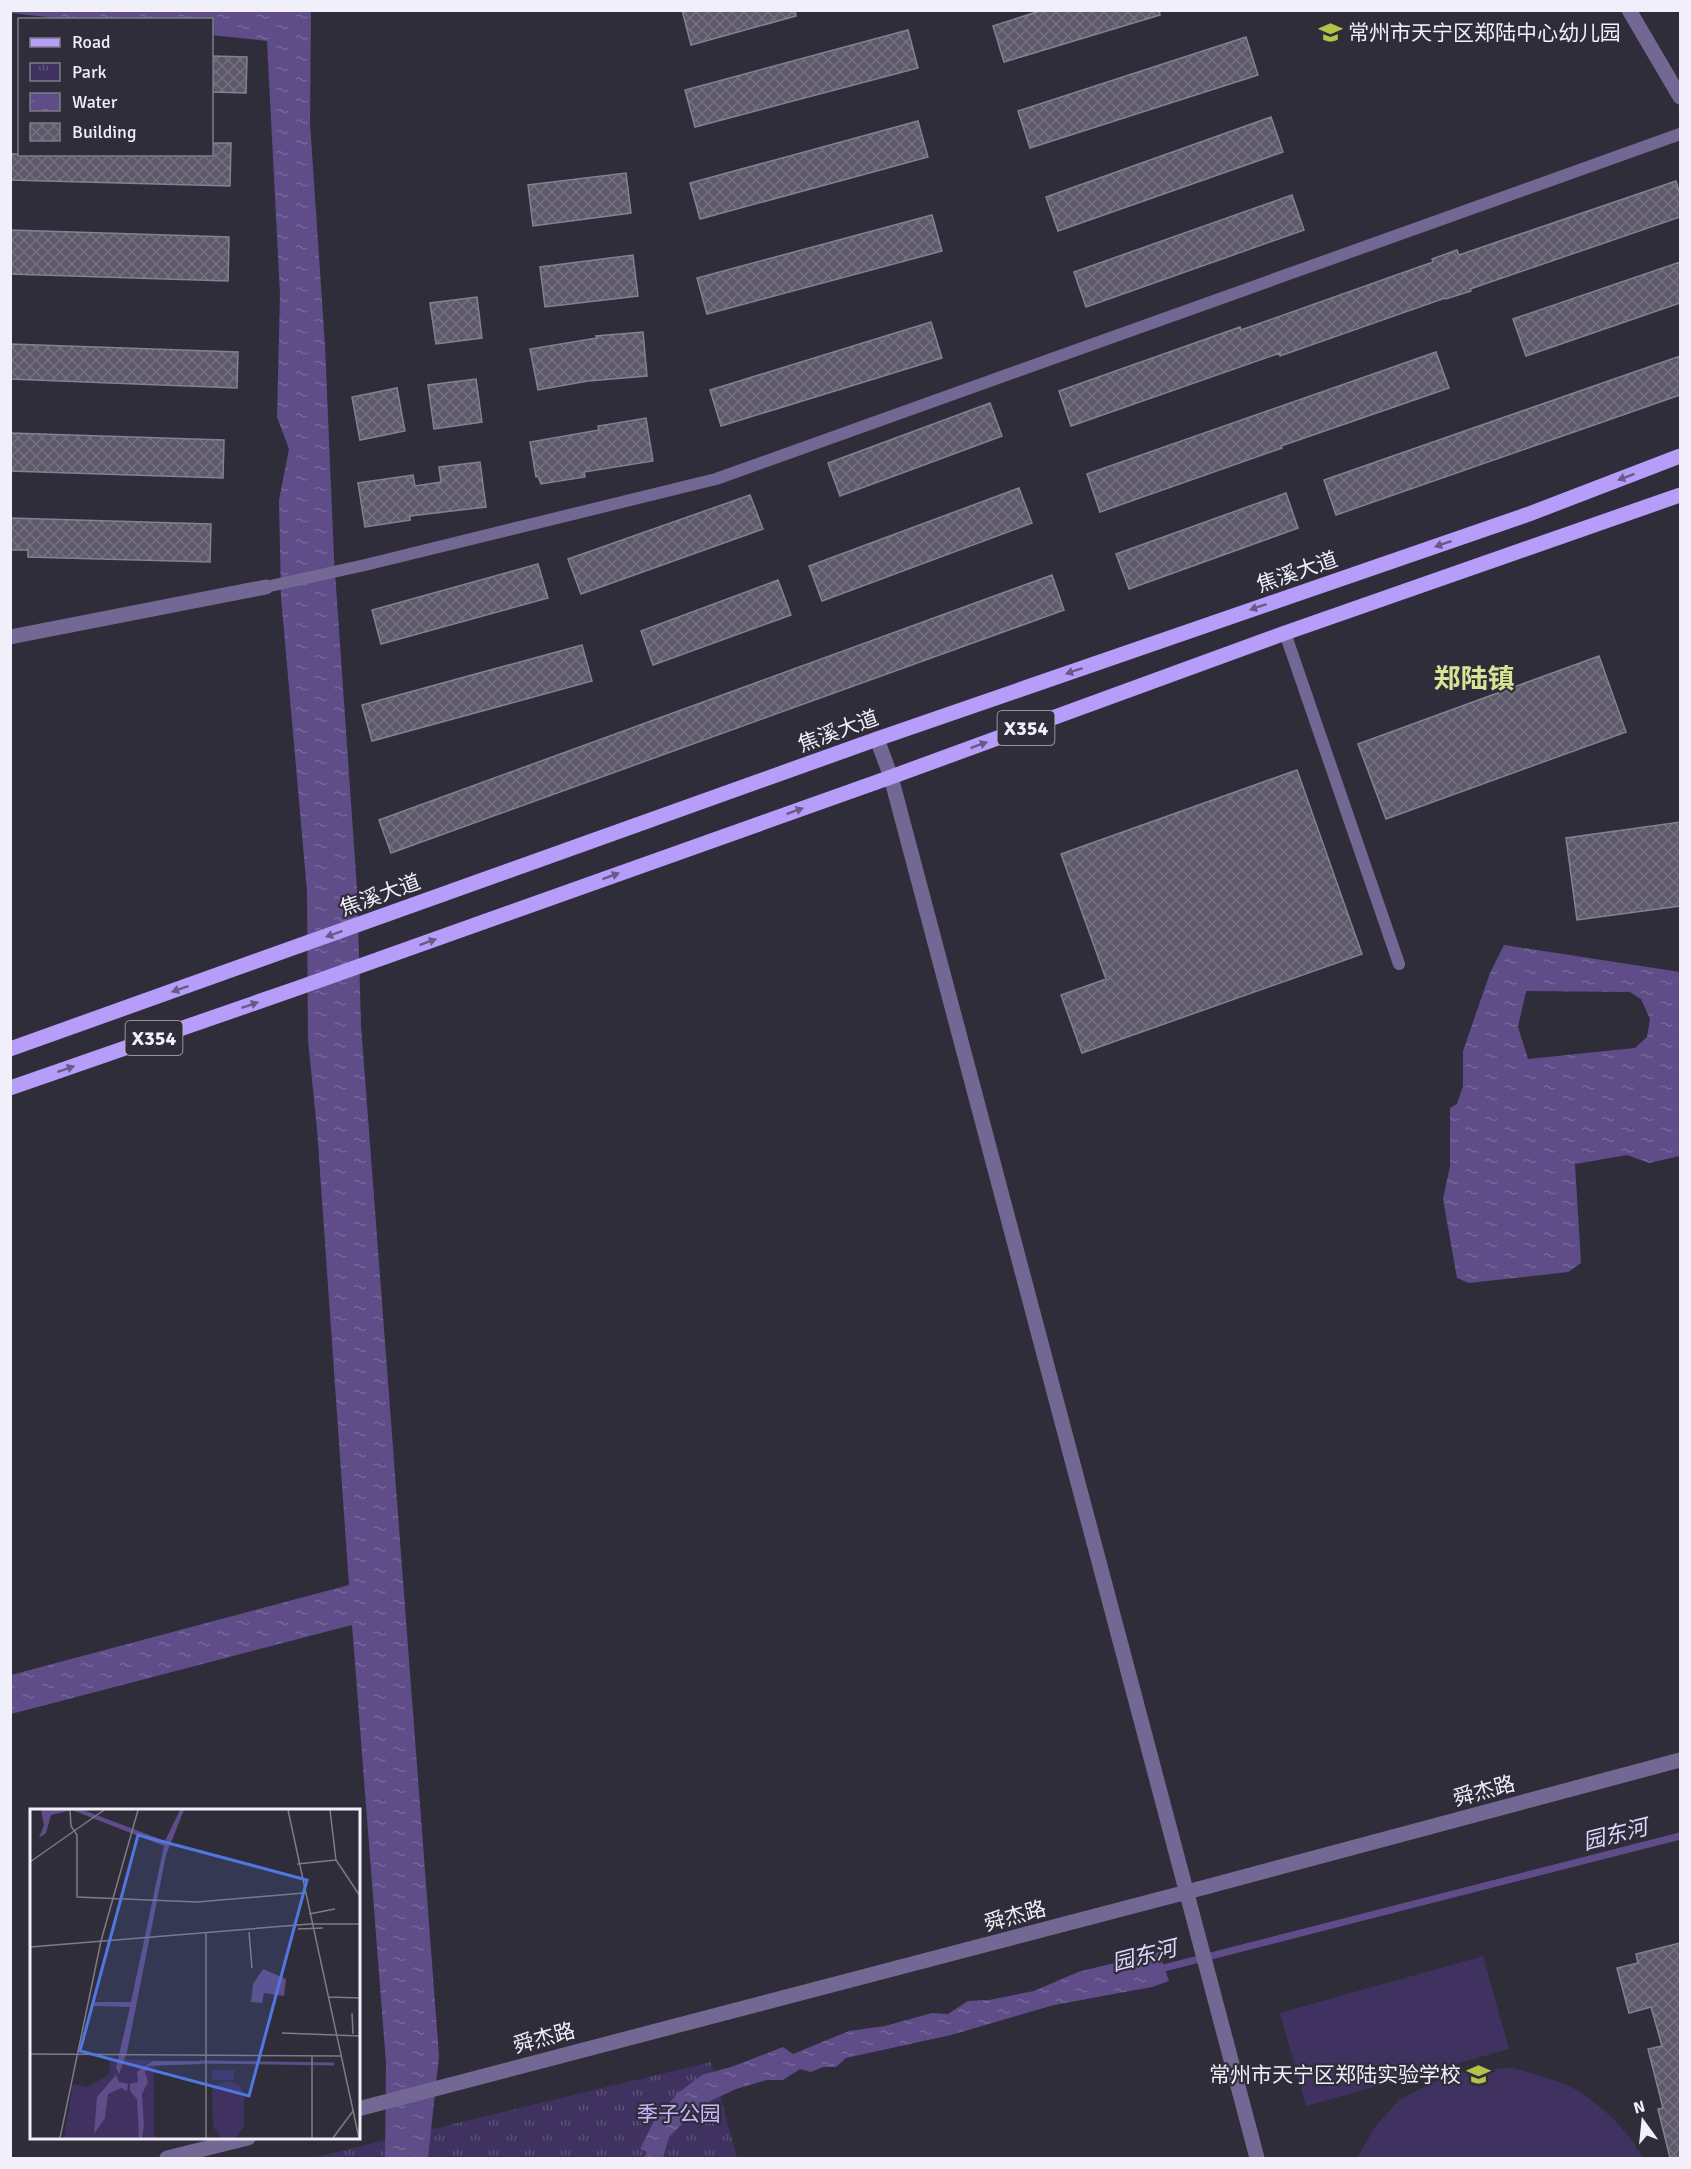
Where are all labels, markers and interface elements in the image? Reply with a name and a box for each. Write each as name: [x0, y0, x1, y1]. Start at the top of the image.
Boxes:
legend: [18, 18, 213, 156]
school or university icon: 常州市天宁区郑陆中心幼儿园: [1317, 20, 1343, 46]
place label: 常州市天宁区郑陆中心幼儿园: [1348, 20, 1621, 46]
text: Road: [72, 31, 111, 53]
text: Park: [72, 61, 107, 83]
text: Water: [72, 91, 118, 113]
text: Building: [72, 121, 136, 143]
one-way arrow: [1617, 473, 1635, 482]
one-way arrow: [1434, 540, 1452, 549]
street label: 焦溪大道: [1253, 546, 1341, 598]
one-way arrow: [1249, 603, 1267, 613]
district label: 郑陆镇: [1434, 663, 1515, 696]
one-way arrow: [1065, 667, 1083, 676]
street label: 焦溪大道: [794, 704, 882, 758]
road number: X354: [998, 711, 1054, 745]
one-way arrow: [970, 740, 988, 750]
one-way arrow: [786, 806, 804, 816]
street label: 焦溪大道: [336, 868, 424, 922]
one-way arrow: [602, 871, 620, 881]
one-way arrow: [325, 930, 343, 939]
one-way arrow: [419, 936, 437, 946]
one-way arrow: [171, 984, 189, 994]
one-way arrow: [241, 999, 259, 1009]
road number: X354: [126, 1021, 182, 1055]
one-way arrow: [57, 1063, 75, 1073]
street label: 舜杰路: [1450, 1770, 1518, 1812]
inset map: [30, 1809, 360, 2139]
water label: 园东河: [1580, 1812, 1654, 1856]
street label: 舜杰路: [981, 1895, 1049, 1937]
water label: 园东河: [1109, 1933, 1183, 1977]
street label: 舜杰路: [510, 2017, 578, 2059]
place label: 常州市天宁区郑陆实验学校: [1209, 2062, 1461, 2088]
school or university icon: 常州市天宁区郑陆实验学校: [1466, 2062, 1492, 2088]
north arrow: [1613, 2091, 1673, 2151]
text: N: [1631, 2096, 1647, 2119]
park label: 季子公园: [637, 2101, 721, 2127]

